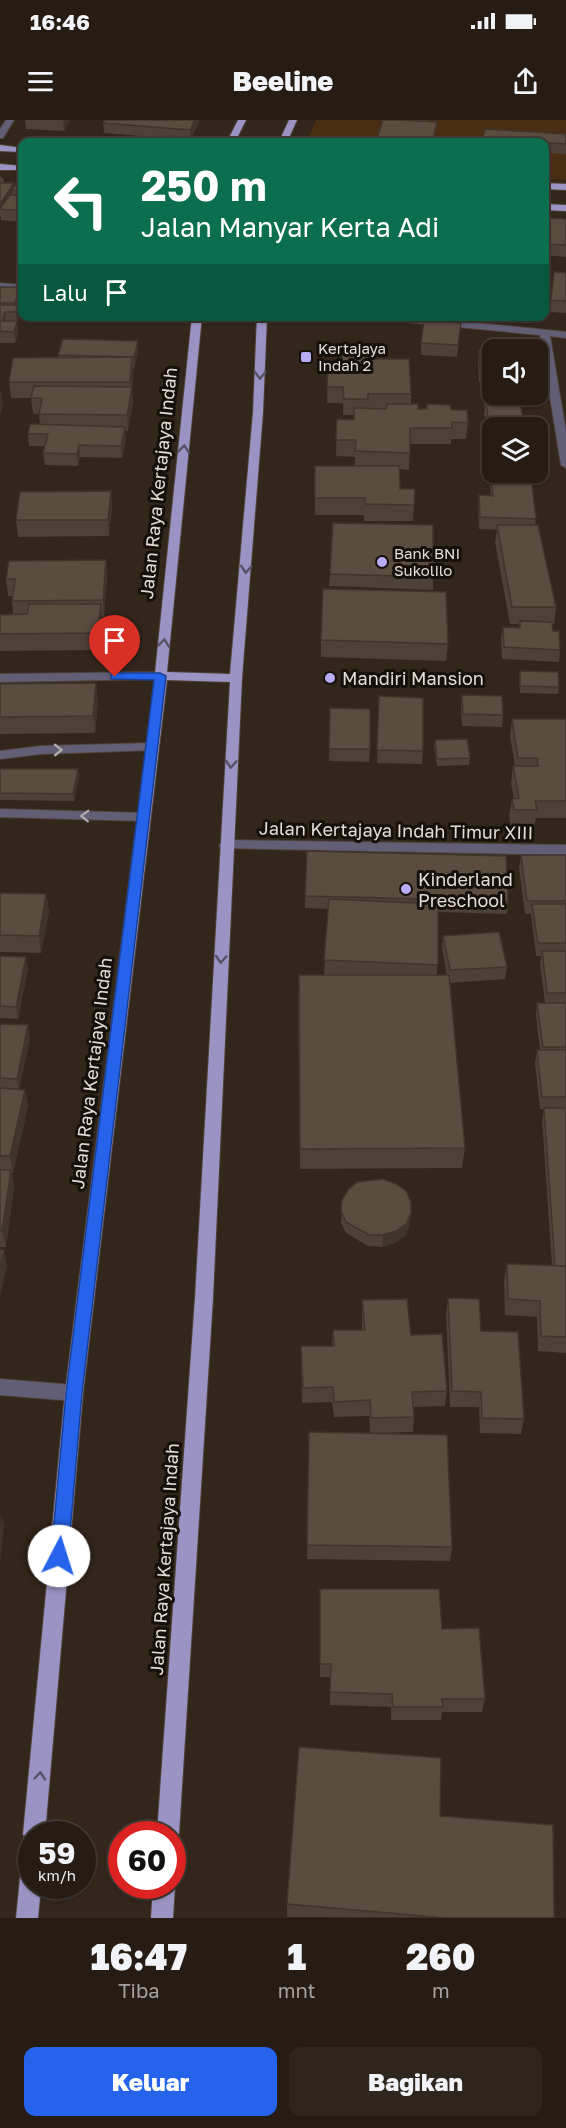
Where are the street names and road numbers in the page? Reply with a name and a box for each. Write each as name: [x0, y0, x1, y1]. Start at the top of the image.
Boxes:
street label: Jalan Raya Kertajaya Indah: [135, 366, 181, 600]
street label: Jalan Kertajaya Indah Timur XIII: [259, 817, 533, 843]
street label: Jalan Raya Kertajaya Indah: [66, 956, 116, 1190]
street label: Jalan Raya Kertajaya Indah: [145, 1442, 183, 1676]

